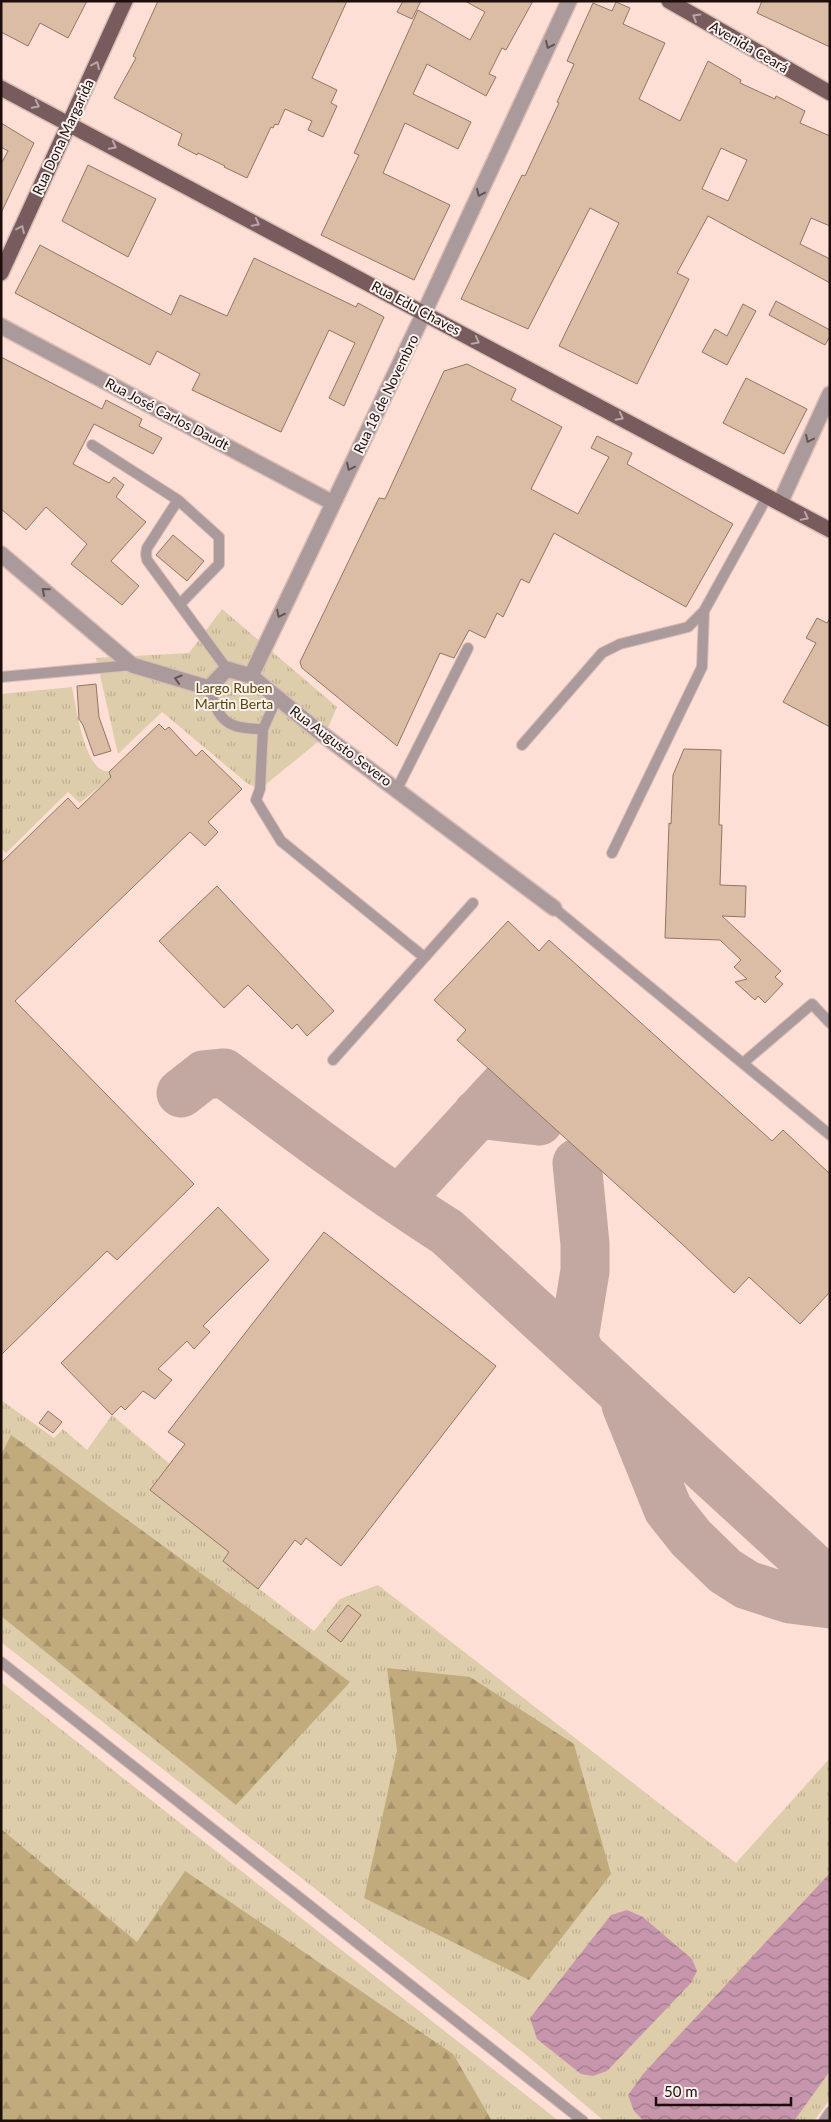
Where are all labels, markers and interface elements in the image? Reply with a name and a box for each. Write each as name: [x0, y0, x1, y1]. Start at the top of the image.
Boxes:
one-way arrow: [693, 13, 702, 23]
street label: Avenida Ceará: [707, 17, 792, 76]
one-way arrow: [545, 40, 555, 49]
one-way arrow: [90, 61, 101, 70]
street label: Rua Dona Margarida: [28, 76, 97, 197]
one-way arrow: [30, 99, 39, 109]
one-way arrow: [107, 140, 116, 150]
one-way arrow: [476, 188, 487, 197]
one-way arrow: [251, 216, 260, 226]
one-way arrow: [15, 225, 26, 234]
street label: Rua Edu Chaves: [369, 277, 464, 338]
street label: Rua 18 de Novembro: [349, 331, 422, 456]
one-way arrow: [471, 334, 480, 344]
street label: Rua José Carlos Daudt: [103, 374, 232, 453]
one-way arrow: [614, 411, 623, 421]
one-way arrow: [805, 434, 816, 443]
one-way arrow: [346, 462, 357, 471]
one-way arrow: [800, 511, 809, 521]
one-way arrow: [41, 588, 50, 597]
one-way arrow: [276, 609, 287, 618]
one-way arrow: [174, 675, 183, 685]
park label: Largo Ruben Martin Berta: [195, 679, 273, 712]
street label: Rua Augusto Severo: [287, 702, 396, 789]
scale bar: [656, 2074, 791, 2106]
text: 50 m: [664, 2082, 698, 2100]

